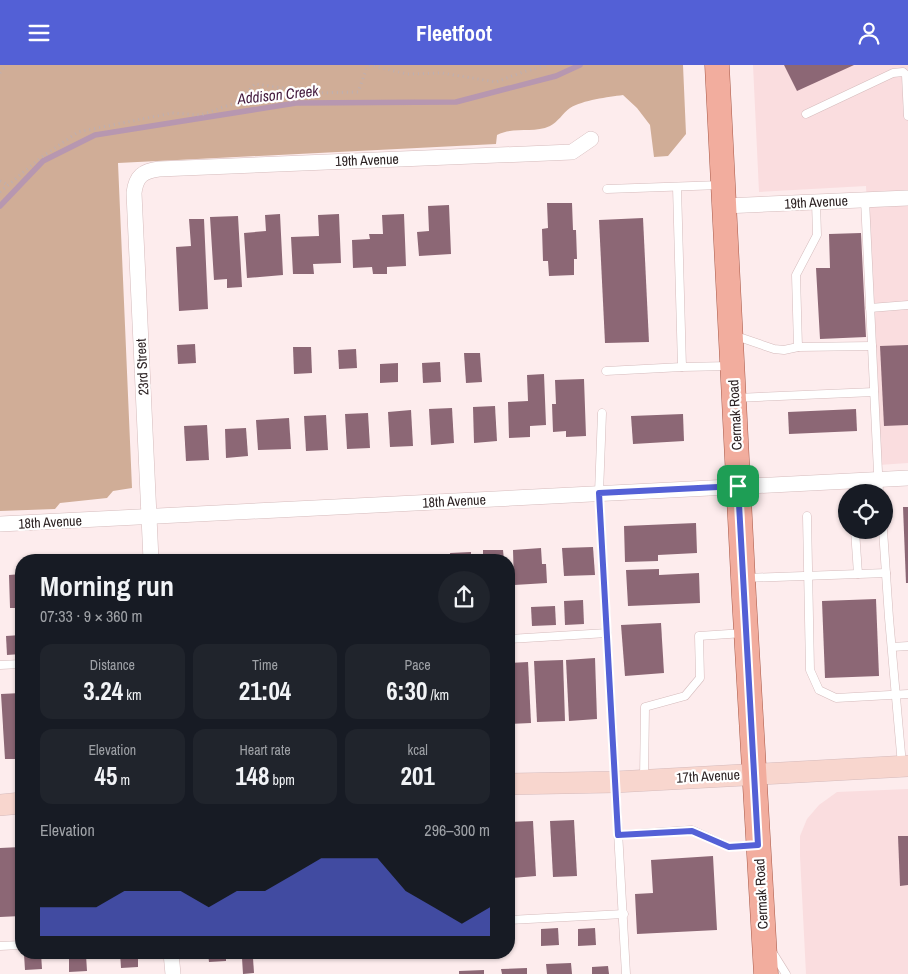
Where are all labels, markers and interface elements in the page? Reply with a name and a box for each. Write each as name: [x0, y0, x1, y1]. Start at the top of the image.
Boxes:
text: Fleetfoot: [416, 18, 492, 48]
icon: menu: [25, 19, 53, 47]
icon: person: [855, 19, 883, 47]
water label: Addison Creek: [235, 80, 320, 109]
street label: 19th Avenue: [335, 150, 399, 170]
street label: 19th Avenue: [784, 191, 848, 213]
street label: 23rd Street: [132, 338, 152, 396]
street label: Cermak Road: [724, 379, 746, 451]
pin: [717, 465, 759, 507]
icon: arrive: [724, 472, 752, 500]
map controls: [838, 484, 893, 539]
button: locate: [838, 484, 893, 539]
street label: 18th Avenue: [422, 490, 486, 512]
street label: 18th Avenue: [18, 511, 82, 533]
text: Morning run: [40, 567, 174, 605]
button: share: [438, 571, 490, 623]
text: 07:33 · 9 × 360 m: [40, 605, 143, 627]
text: Distance: [90, 656, 135, 674]
text: Time: [252, 656, 278, 674]
text: Pace: [405, 656, 431, 674]
text: 3.24: [83, 674, 123, 708]
text: 21:04: [239, 674, 291, 708]
text: 6:30: [386, 674, 427, 708]
text: km: [123, 686, 142, 704]
text: /km: [427, 686, 449, 704]
text: Elevation: [88, 741, 136, 759]
text: Heart rate: [239, 741, 291, 759]
text: kcal: [407, 741, 428, 759]
text: 45: [95, 759, 117, 793]
text: 148: [235, 759, 269, 793]
text: 201: [401, 759, 435, 793]
street label: 17th Avenue: [676, 765, 740, 787]
text: m: [117, 771, 130, 789]
text: bpm: [269, 771, 295, 789]
text: Elevation: [40, 819, 95, 841]
text: 296–300 m: [424, 819, 490, 841]
street label: Cermak Road: [750, 858, 772, 930]

